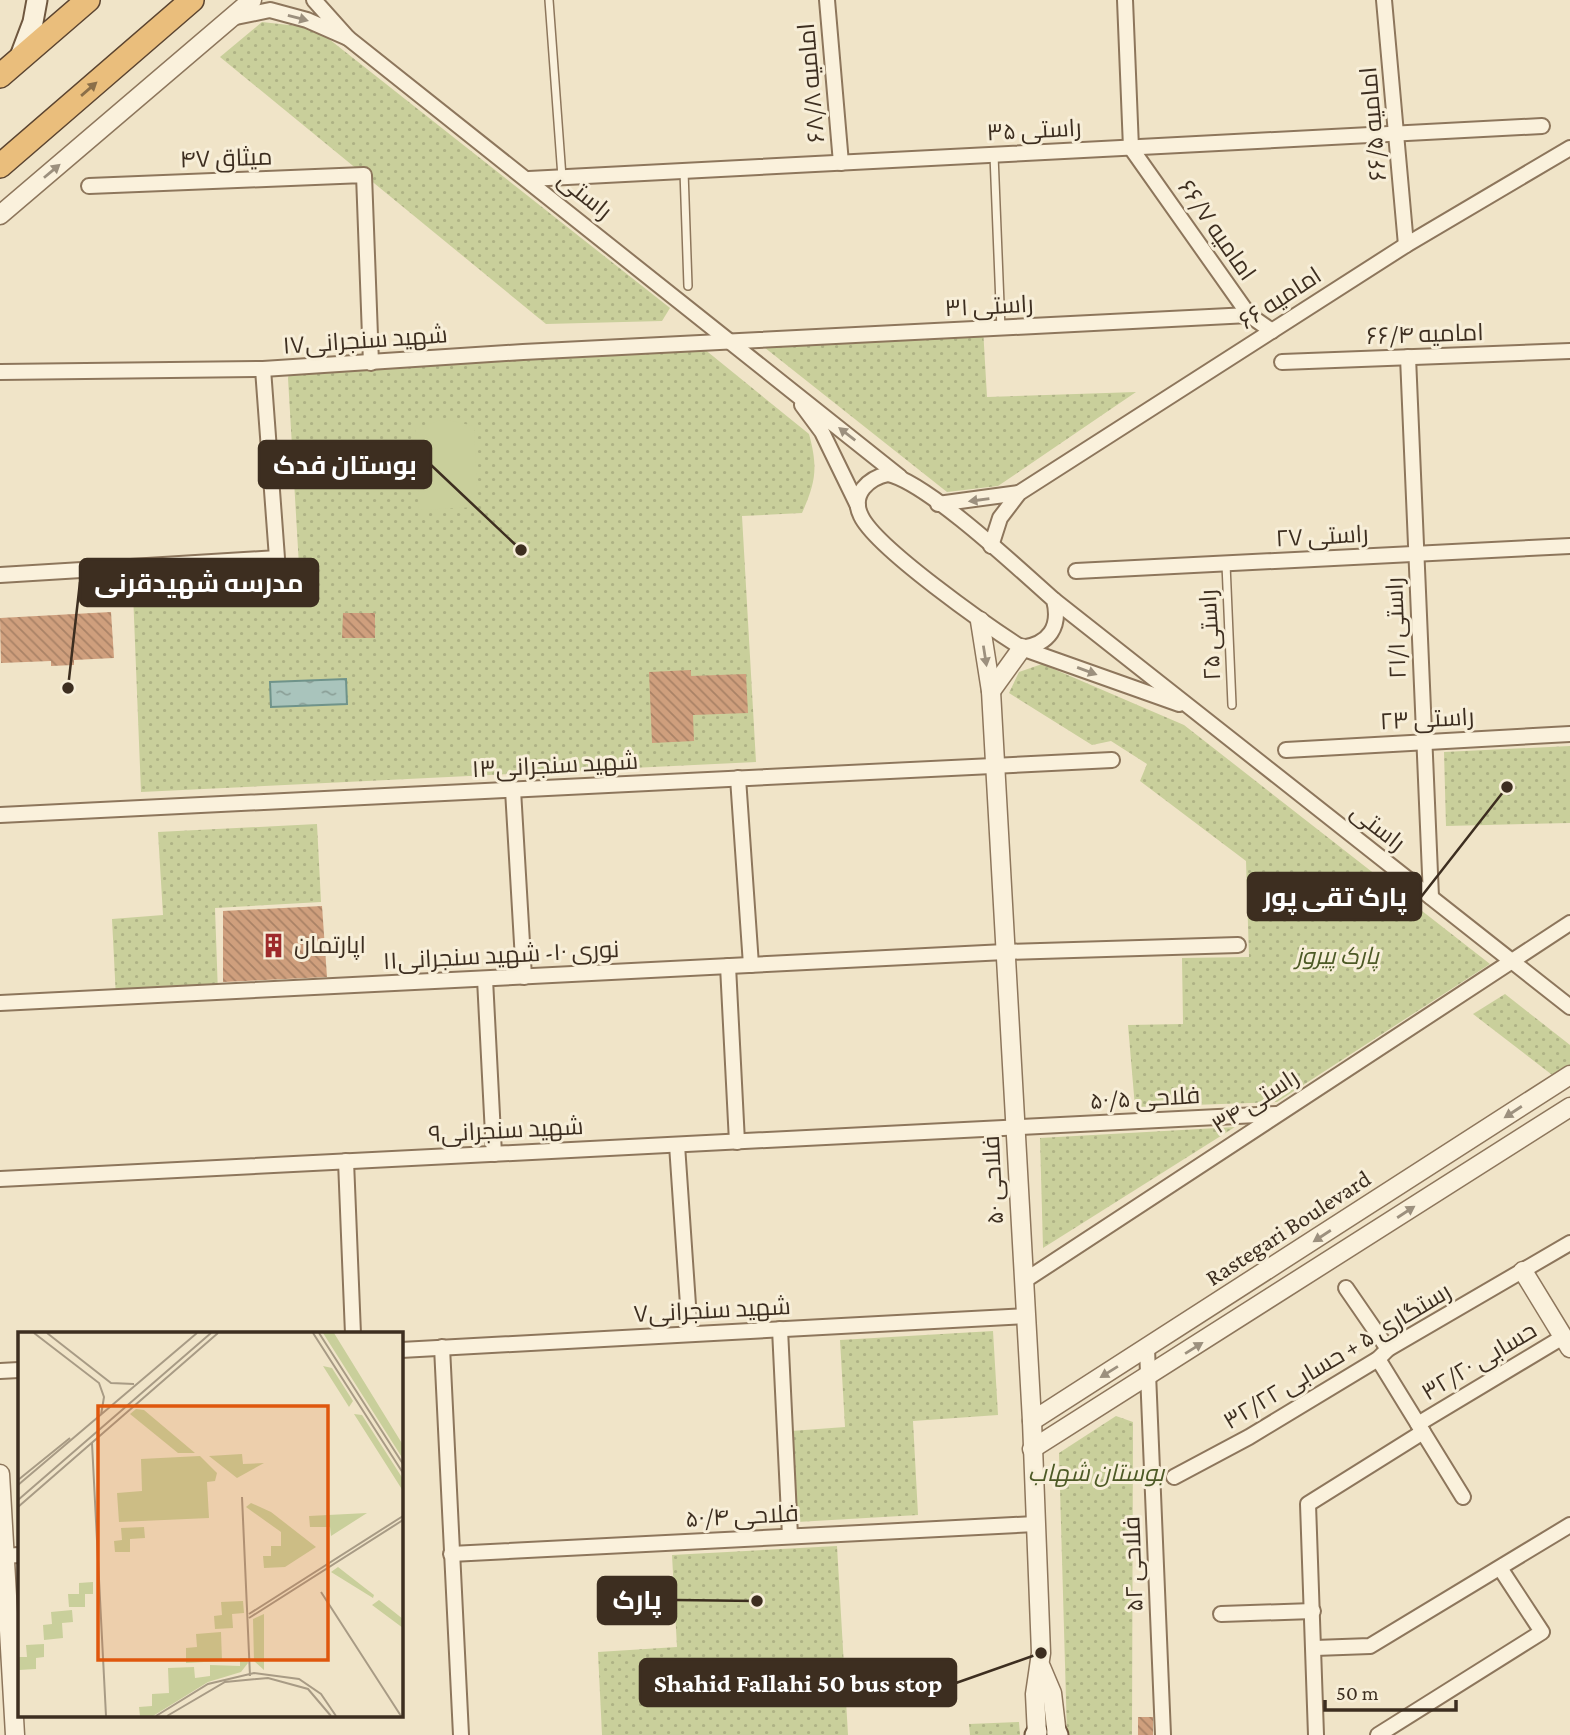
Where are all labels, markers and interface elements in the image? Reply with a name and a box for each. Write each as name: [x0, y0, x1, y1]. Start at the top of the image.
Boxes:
one-way arrow: [287, 13, 308, 23]
street label: امامیه ۶۸/۸: [792, 22, 829, 144]
street label: امامیه ۶۶/۵: [1354, 66, 1391, 182]
one-way arrow: [80, 82, 97, 97]
street label: راستی ۳۵: [986, 114, 1082, 146]
street label: میثاق ۴۷: [179, 142, 273, 175]
one-way arrow: [43, 163, 61, 179]
street label: راستی: [553, 165, 617, 225]
street label: امامیه ۶۶/۷: [1173, 174, 1262, 285]
street label: امامیه ۶۶: [1233, 261, 1326, 334]
street label: راستی ۳۱: [944, 290, 1034, 322]
street label: امامیه ۶۶/۴: [1366, 318, 1484, 349]
street label: شهید سنجرانی۱۷: [282, 320, 448, 360]
one-way arrow: [838, 427, 856, 442]
callout: بوستان فدک: [259, 441, 431, 488]
text: بوستان فدک: [273, 451, 417, 480]
one-way arrow: [968, 494, 990, 505]
street label: راستی ۲۷: [1275, 520, 1369, 552]
callout: مدرسه شهیدقرنی: [80, 559, 318, 606]
text: مدرسه شهیدقرنی: [94, 569, 304, 599]
street label: راستی ۲۱/۱: [1380, 577, 1412, 679]
street label: راستی ۲۵: [1194, 589, 1226, 681]
one-way arrow: [980, 645, 991, 667]
one-way arrow: [1076, 666, 1097, 677]
street label: راستی ۲۳: [1379, 703, 1475, 735]
street label: شهید سنجرانی۱۳: [471, 747, 639, 783]
street label: راستی: [1345, 797, 1411, 857]
callout: پارک تقی پور: [1248, 873, 1421, 920]
text: پارک تقی پور: [1262, 883, 1407, 915]
building icon: اپارتمان: [260, 931, 288, 959]
place label: اپارتمان: [294, 931, 366, 961]
street label: نوری ۱۰- شهید سنجرانی۱۱: [382, 935, 620, 975]
park label: پارک پیروز: [1292, 942, 1380, 972]
street label: راستی ۳۴: [1206, 1063, 1304, 1139]
street label: فلاحی ۵۰/۵: [1089, 1081, 1201, 1115]
one-way arrow: [1503, 1106, 1522, 1119]
street label: شهید سنجرانی۹: [428, 1112, 584, 1148]
street label: فلاحی ۵۰: [977, 1135, 1009, 1225]
street label: Rastegari Boulevard: [1200, 1164, 1376, 1291]
one-way arrow: [1397, 1206, 1416, 1219]
one-way arrow: [1312, 1229, 1331, 1242]
street label: رستگاری ۵ + حسابی ۳۲/۲۲: [1218, 1277, 1456, 1435]
street label: شهید سنجرانی۷: [633, 1292, 791, 1328]
street label: حسابی ۳۲/۲۰: [1416, 1316, 1542, 1406]
inset map: [18, 1332, 402, 1718]
one-way arrow: [1184, 1341, 1204, 1354]
one-way arrow: [1100, 1365, 1119, 1378]
park label: بوستان شهاب: [1028, 1459, 1166, 1487]
street label: فلاحی ۵۰/۴: [685, 1499, 799, 1533]
street label: فلاحی ۵۲: [1117, 1516, 1149, 1612]
callout: پارک: [598, 1577, 676, 1624]
text: پارک: [612, 1586, 662, 1618]
callout: Shahid Fallahi 50 bus stop: [640, 1659, 956, 1706]
scale bar: [1325, 1668, 1456, 1712]
text: Shahid Fallahi 50 bus stop: [654, 1669, 942, 1698]
text: 50 m: [1336, 1681, 1379, 1705]

